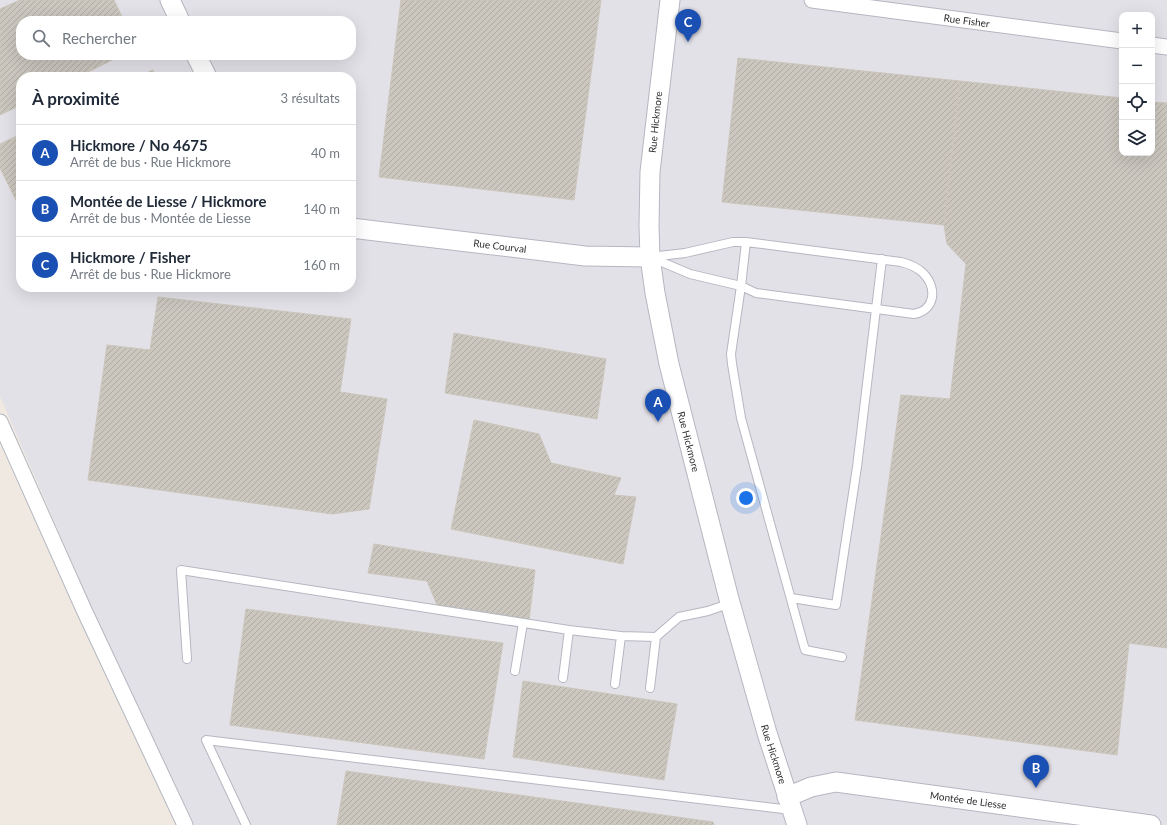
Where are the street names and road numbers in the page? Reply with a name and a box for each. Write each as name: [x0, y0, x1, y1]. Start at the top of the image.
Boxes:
street label: Rue Fisher: [943, 11, 991, 29]
street label: Rue Hickmore: [646, 91, 664, 153]
street label: Rue Courval: [473, 237, 527, 255]
street label: Rue Hickmore: [675, 410, 702, 473]
street label: Rue Hickmore: [759, 723, 789, 785]
street label: Montée de Liesse: [929, 789, 1007, 811]

